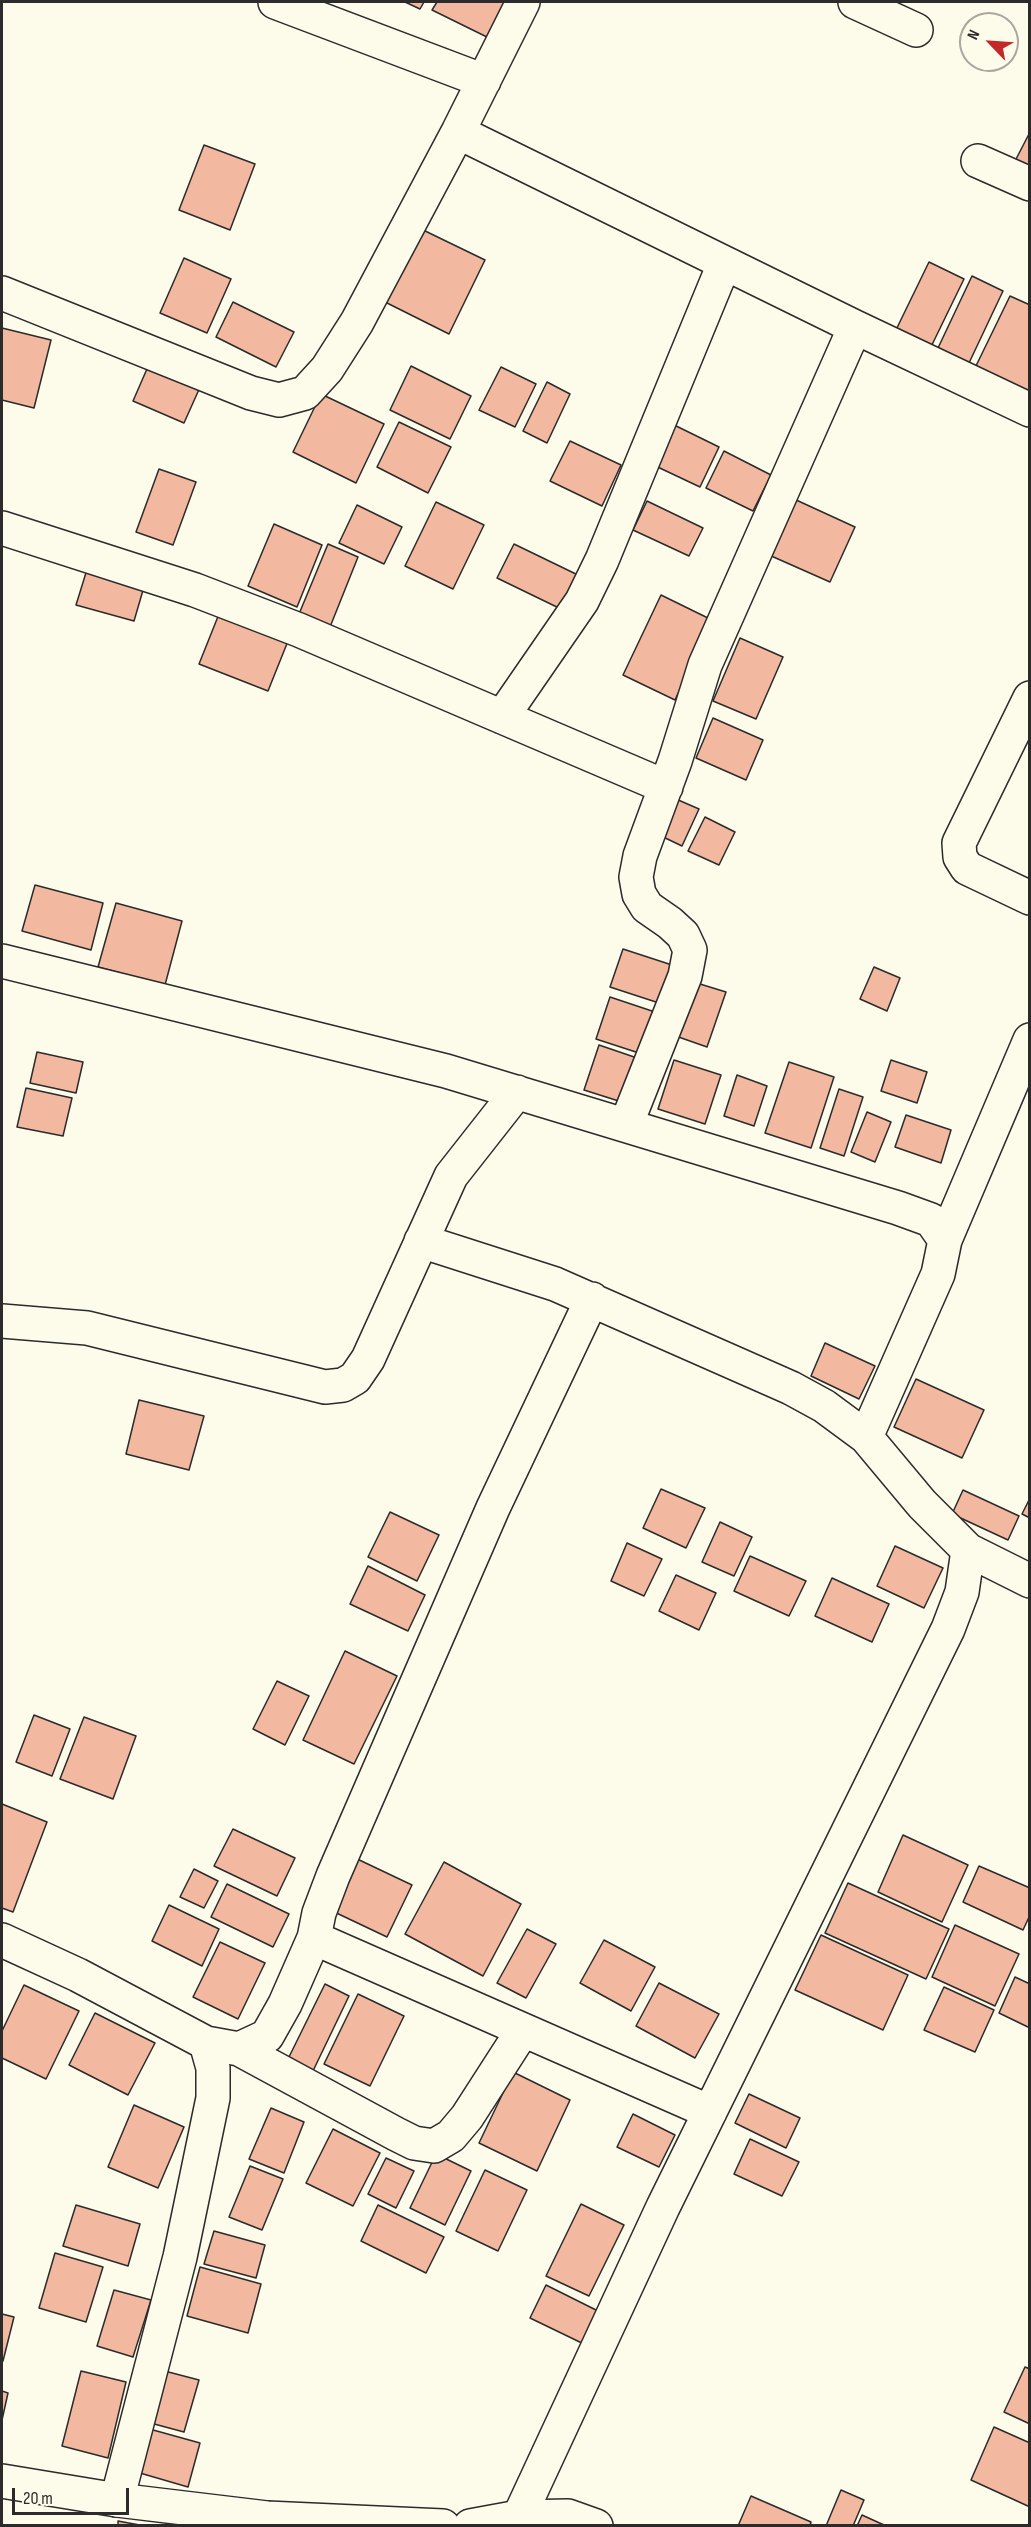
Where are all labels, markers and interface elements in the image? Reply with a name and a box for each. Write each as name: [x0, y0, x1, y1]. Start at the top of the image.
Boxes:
north arrow: [959, 12, 1019, 72]
text: N: [964, 27, 984, 43]
scale bar: [15, 2476, 132, 2514]
text: 20 m: [23, 2488, 53, 2509]

